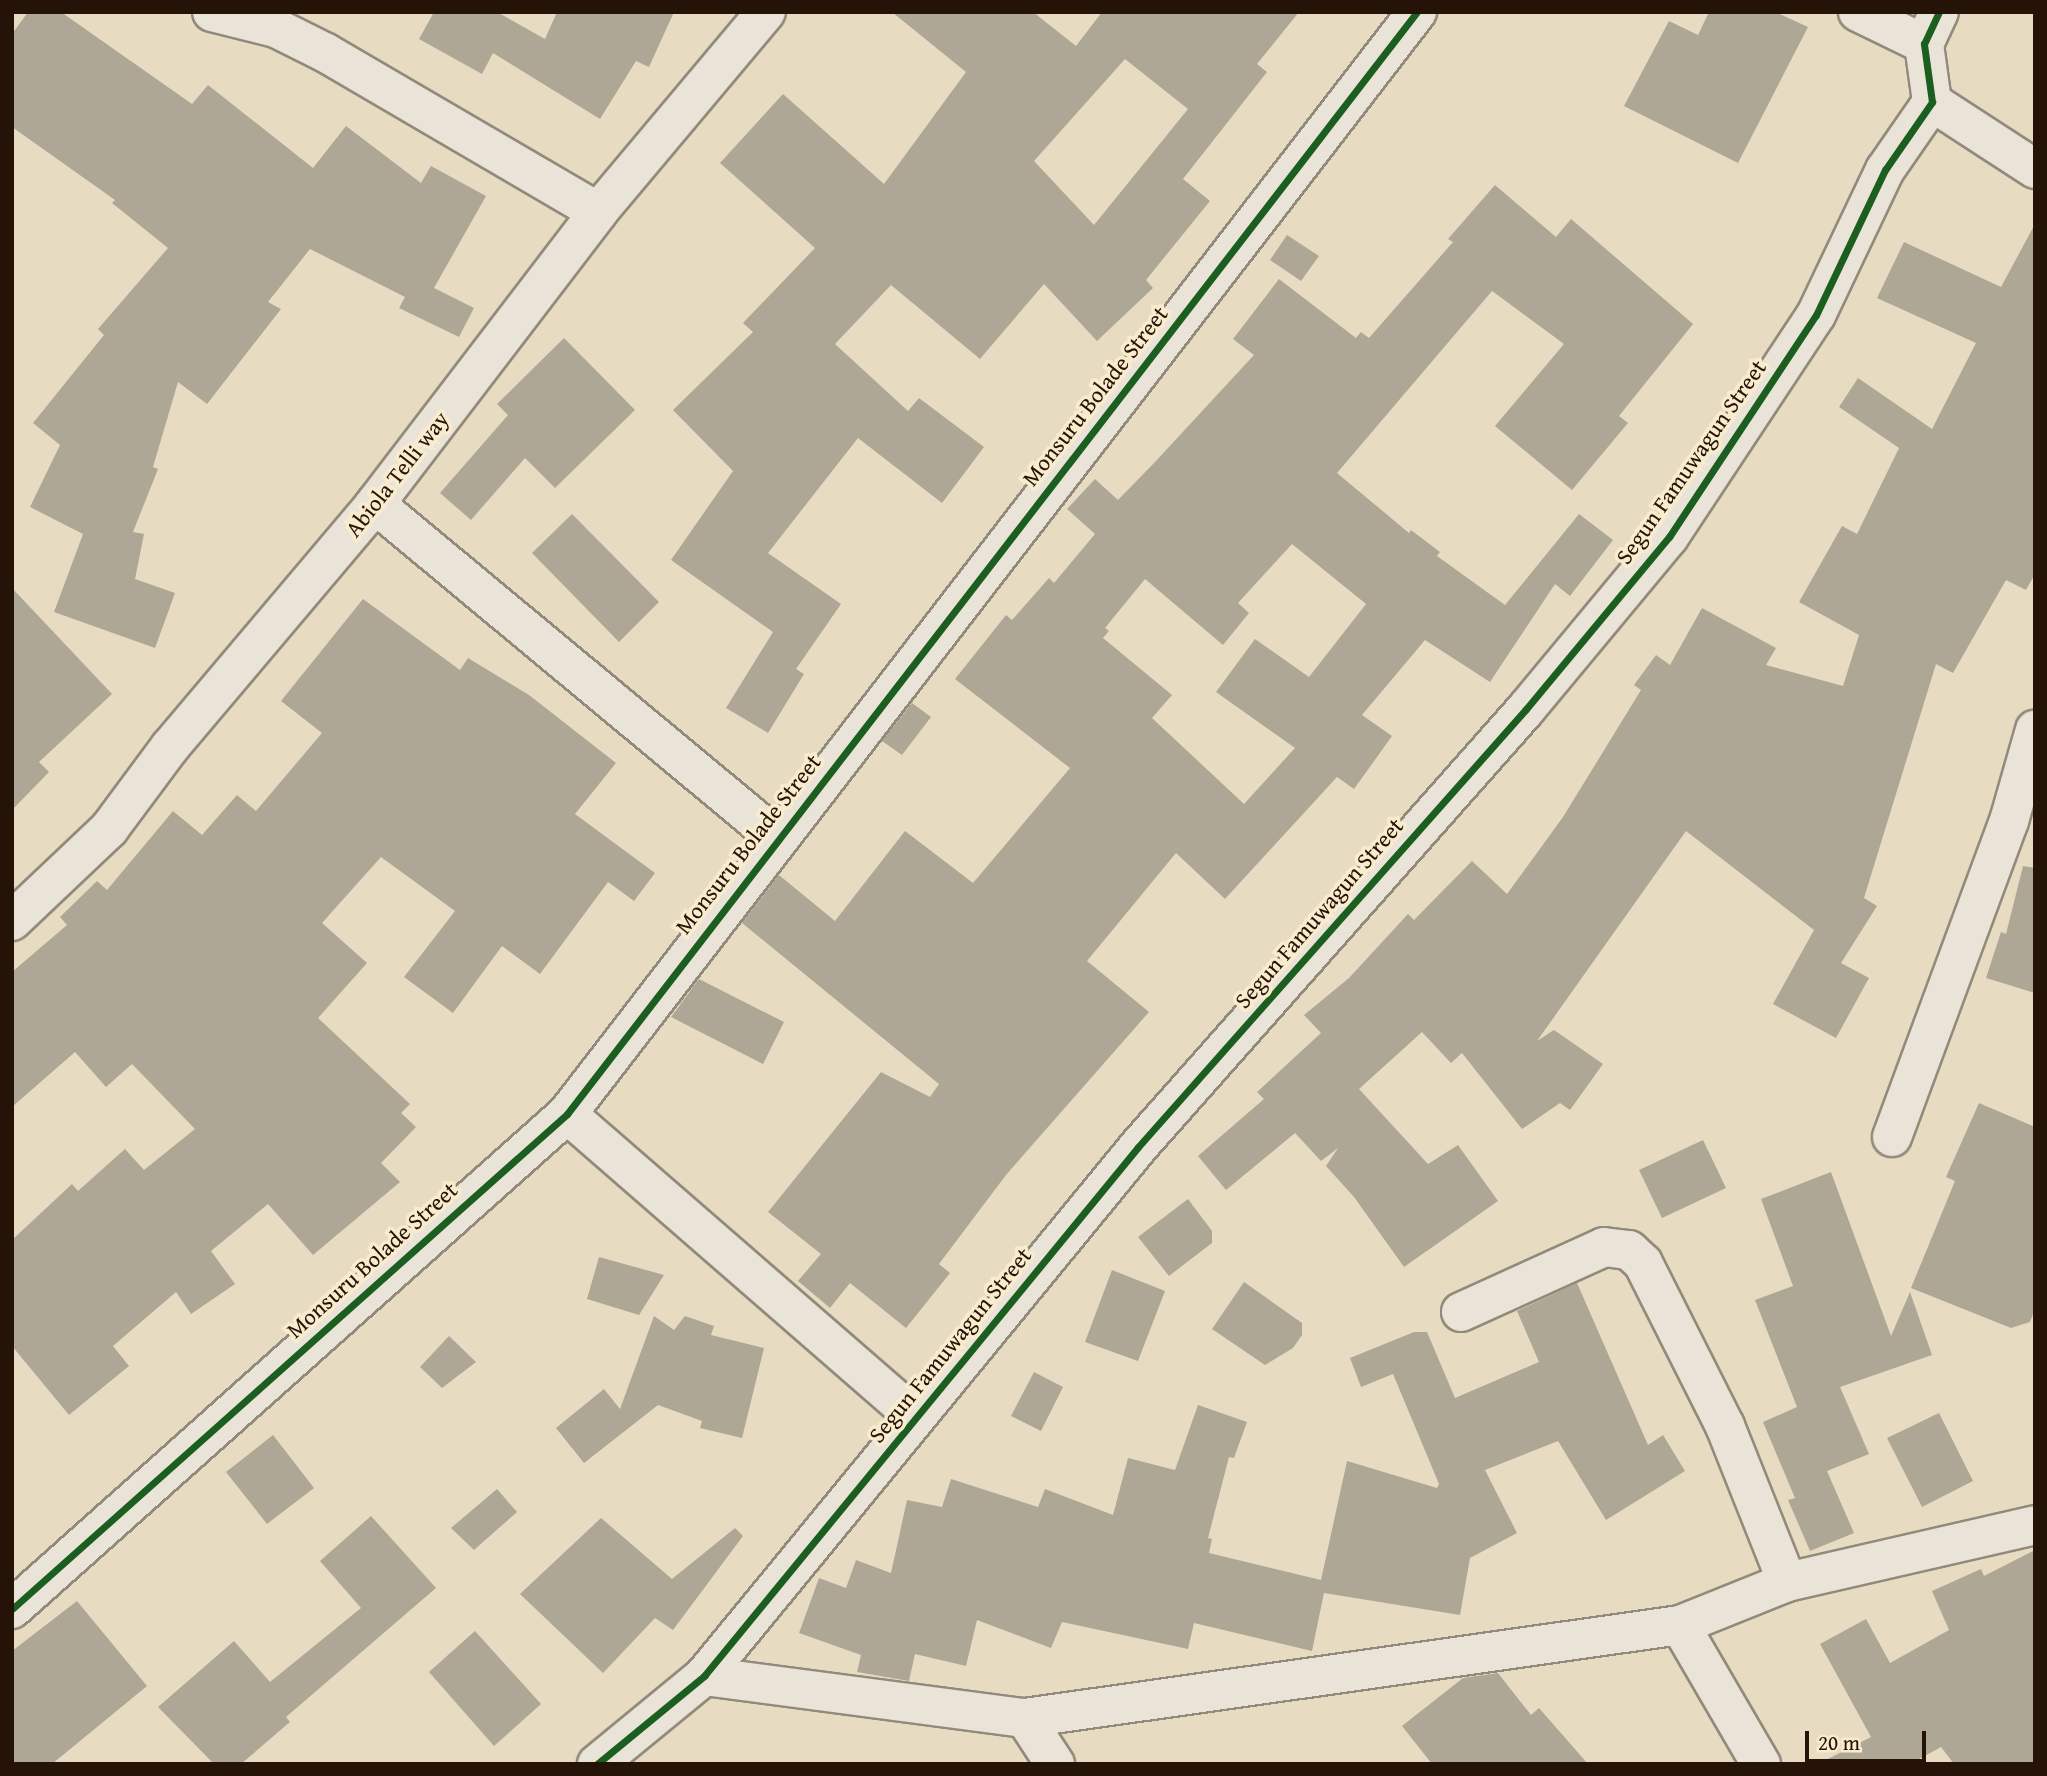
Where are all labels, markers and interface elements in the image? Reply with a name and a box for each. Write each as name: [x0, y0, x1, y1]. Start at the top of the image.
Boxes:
street label: Monsuru Bolade Street: [1016, 301, 1174, 491]
street label: Segun Famuwagun Street: [1610, 354, 1772, 570]
street label: Abiola Telli way: [339, 406, 455, 542]
street label: Monsuru Bolade Street: [669, 749, 827, 939]
street label: Segun Famuwagun Street: [1229, 812, 1409, 1014]
street label: Monsuru Bolade Street: [281, 1176, 463, 1344]
street label: Segun Famuwagun Street: [863, 1242, 1037, 1448]
scale bar: [1809, 1716, 1930, 1760]
text: 20 m: [1818, 1727, 1860, 1758]

